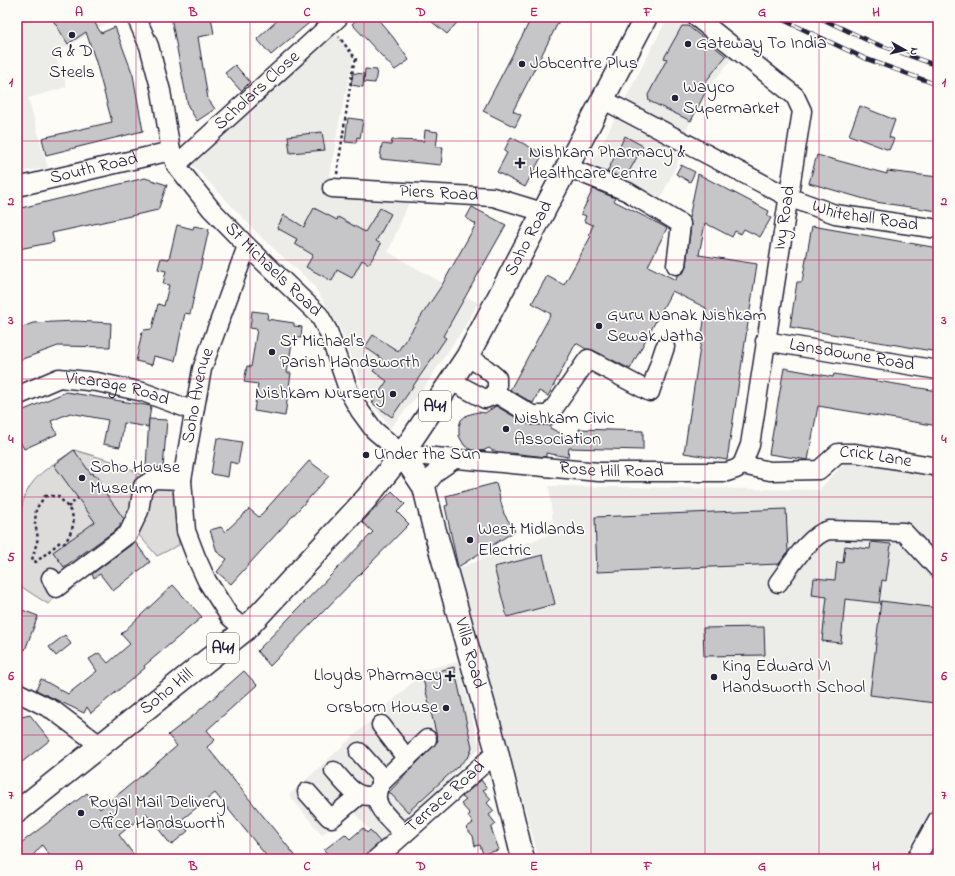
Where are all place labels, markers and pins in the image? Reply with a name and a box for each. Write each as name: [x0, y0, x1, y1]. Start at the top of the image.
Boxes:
marker: G & D Steels: [67, 30, 77, 40]
place label: Gateway To India: [696, 31, 827, 57]
place label: G & D Steels: [49, 39, 95, 86]
marker: Gateway To India: [683, 39, 693, 49]
place label: Jobcentre Plus: [530, 51, 638, 77]
marker: Jobcentre Plus: [517, 59, 527, 69]
place label: Wayco Supermarket: [683, 75, 780, 122]
marker: Wayco Supermarket: [670, 93, 680, 103]
place label: Nishkam Pharmacy & Healthcare Centre: [529, 140, 686, 187]
marker: Nishkam Pharmacy & Healthcare Centre: [514, 157, 526, 169]
place label: Guru Nanak Nishkam Sewak Jatha: [607, 303, 766, 350]
marker: Guru Nanak Nishkam Sewak Jatha: [594, 321, 604, 331]
place label: St Michael's Parish Handsworth: [280, 329, 420, 376]
marker: St Michael's Parish Handsworth: [267, 347, 277, 357]
place label: Nishkam Nursery: [255, 381, 385, 407]
marker: Nishkam Nursery: [388, 389, 398, 399]
place label: Nishkam Civic Association: [514, 406, 614, 453]
marker: Nishkam Civic Association: [501, 424, 511, 434]
place label: Under the Sun: [374, 442, 480, 468]
marker: Under the Sun: [361, 450, 371, 460]
place label: Soho House Museum: [90, 455, 181, 502]
marker: Soho House Museum: [77, 473, 87, 483]
place label: West Midlands Electric: [478, 517, 585, 564]
marker: West Midlands Electric: [465, 535, 475, 545]
place label: King Edward VI Handsworth School: [722, 654, 865, 701]
place label: Lloyds Pharmacy: [314, 663, 442, 689]
marker: Lloyds Pharmacy: [445, 671, 455, 681]
marker: King Edward VI Handsworth School: [709, 672, 719, 682]
place label: Orsborn House: [326, 695, 439, 721]
marker: Orsborn House: [441, 703, 451, 713]
place label: Royal Mail Delivery Office Handsworth: [89, 790, 226, 837]
marker: Royal Mail Delivery Office Handsworth: [76, 808, 86, 818]

